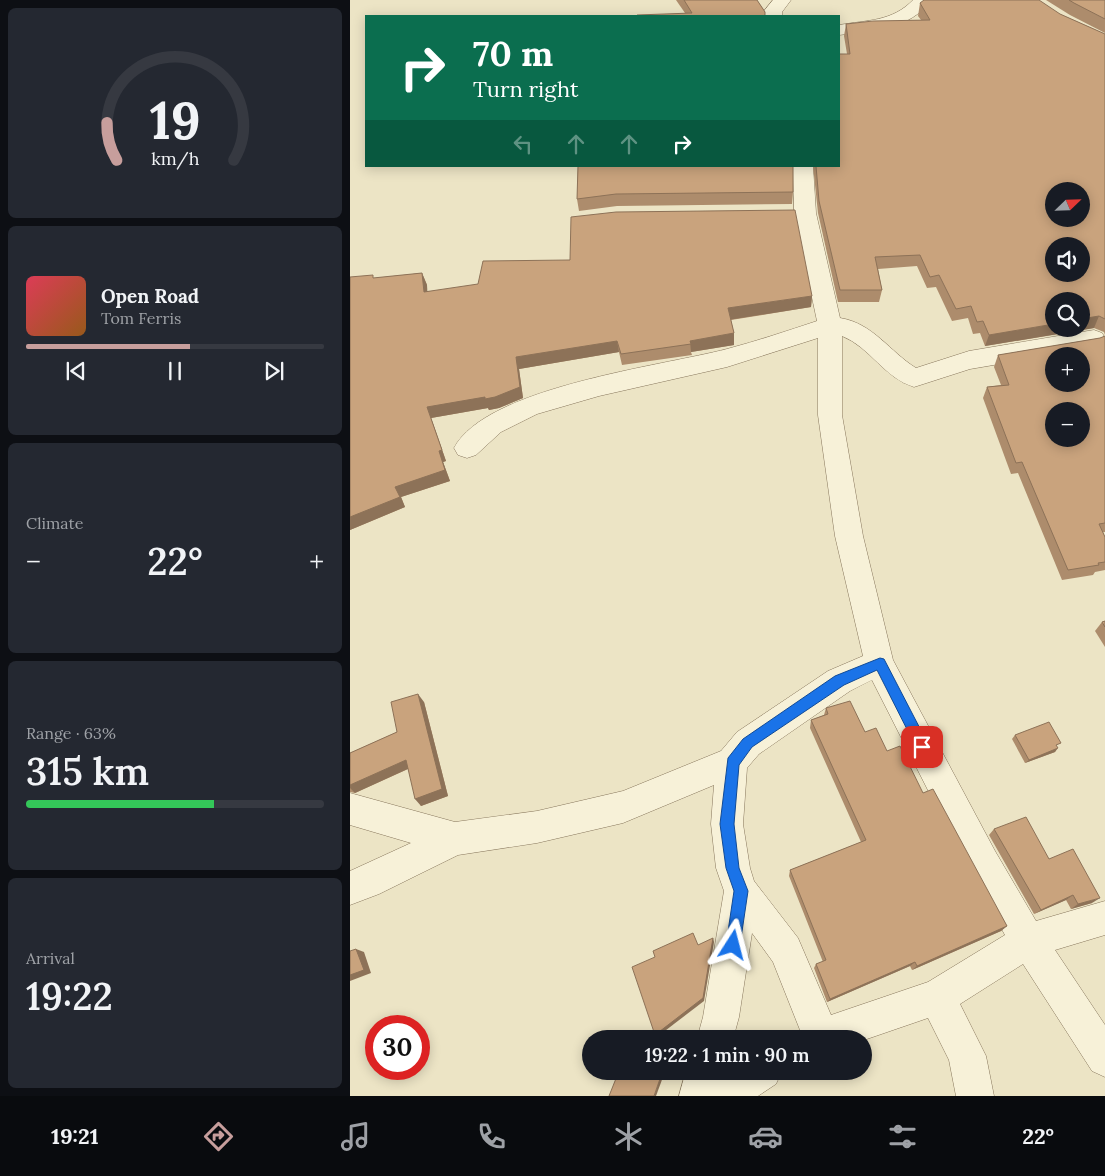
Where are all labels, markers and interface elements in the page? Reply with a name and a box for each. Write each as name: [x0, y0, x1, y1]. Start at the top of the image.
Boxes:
text: 70 m: [473, 31, 553, 76]
icon: right: [390, 35, 455, 100]
text: Turn right: [473, 75, 578, 103]
text: 19: [149, 87, 201, 153]
icon: left: [509, 130, 537, 158]
icon: ahead: [562, 130, 590, 158]
icon: ahead: [615, 130, 643, 158]
icon: right: [668, 130, 696, 158]
text: km/h: [151, 147, 199, 170]
north arrow: [1045, 182, 1090, 228]
map controls: [1045, 182, 1090, 447]
button: sound: [1045, 237, 1090, 282]
text: Open Road: [101, 284, 199, 308]
button: search: [1045, 292, 1090, 337]
text: Tom Ferris: [101, 308, 181, 328]
button: +: [1045, 347, 1090, 392]
icon: previous: [62, 357, 90, 385]
icon: pause: [161, 357, 189, 385]
icon: next: [260, 357, 288, 385]
button: −: [1045, 402, 1090, 447]
text: Climate: [26, 513, 83, 533]
text: 22°: [147, 537, 203, 585]
text: −: [26, 544, 41, 580]
text: +: [309, 544, 324, 580]
text: Range · 63%: [26, 723, 116, 743]
pin: [901, 726, 943, 768]
icon: arrive: [908, 733, 936, 761]
text: 315 km: [26, 747, 149, 795]
position arrow: [706, 918, 758, 970]
text: Arrival: [26, 948, 75, 968]
text: 19:22: [26, 972, 113, 1020]
speed limit sign: 30: [365, 1015, 430, 1080]
text: 19:22 · 1 min · 90 m: [644, 1043, 810, 1067]
icon: directions: [201, 1119, 236, 1154]
icon: music: [338, 1119, 373, 1154]
icon: phone: [474, 1119, 509, 1154]
icon: climate: [611, 1119, 646, 1154]
icon: car: [748, 1119, 783, 1154]
icon: filters: [885, 1119, 920, 1154]
text: 19:21: [51, 1122, 99, 1150]
text: 22°: [1022, 1122, 1054, 1150]

